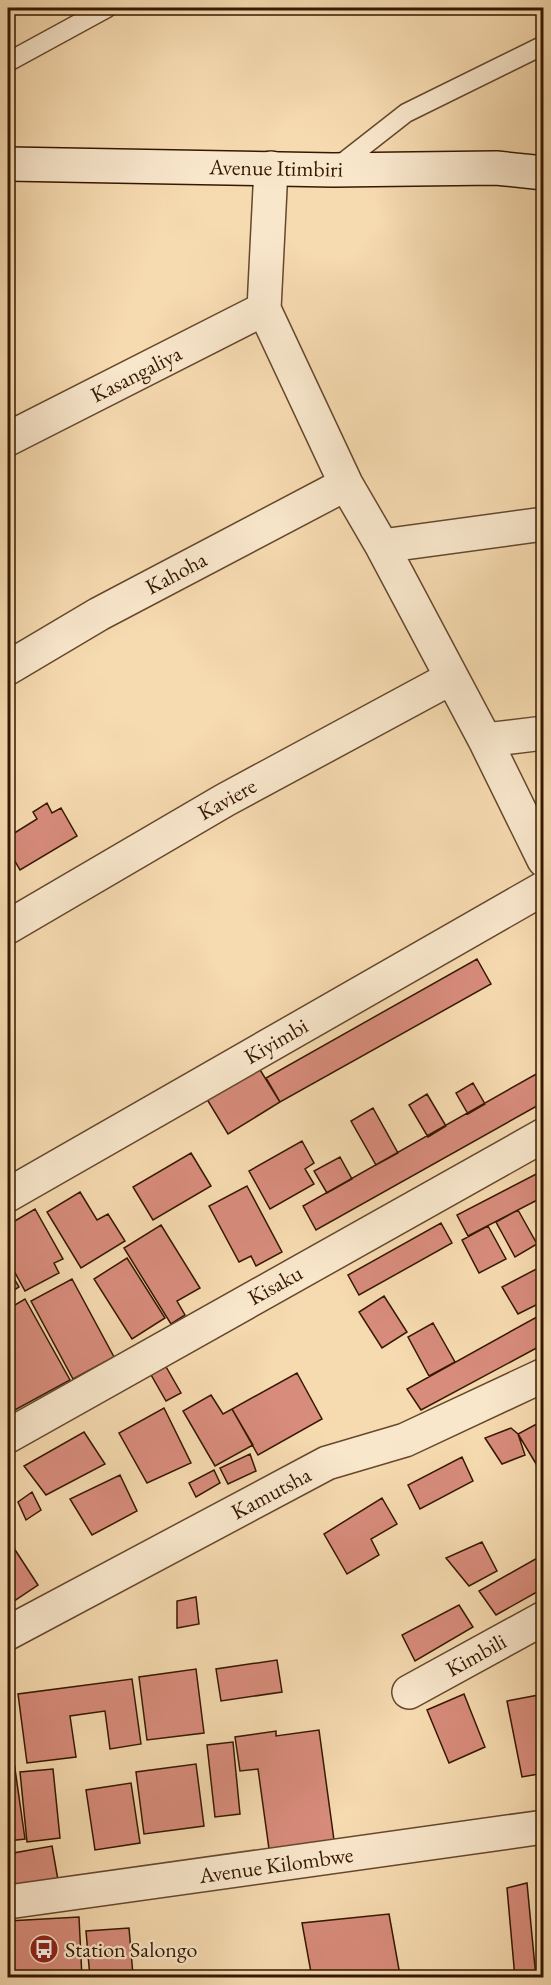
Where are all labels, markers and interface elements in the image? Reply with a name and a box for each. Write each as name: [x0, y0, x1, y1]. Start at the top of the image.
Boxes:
street label: Avenue Itimbiri: [208, 152, 343, 184]
street label: Kasangaliya: [86, 339, 187, 409]
street label: Kahoha: [140, 545, 212, 601]
street label: Kaviere: [192, 771, 262, 827]
street label: Kiyimbi: [239, 1011, 313, 1071]
street label: Kisaku: [243, 1258, 308, 1312]
street label: Kamutsha: [226, 1460, 316, 1526]
street label: Kimbili: [441, 1627, 511, 1683]
street label: Avenue Kilombwe: [196, 1840, 355, 1890]
bus stop icon: Station Salongo: [28, 1933, 60, 1965]
place label: Station Salongo: [65, 1935, 197, 1964]

